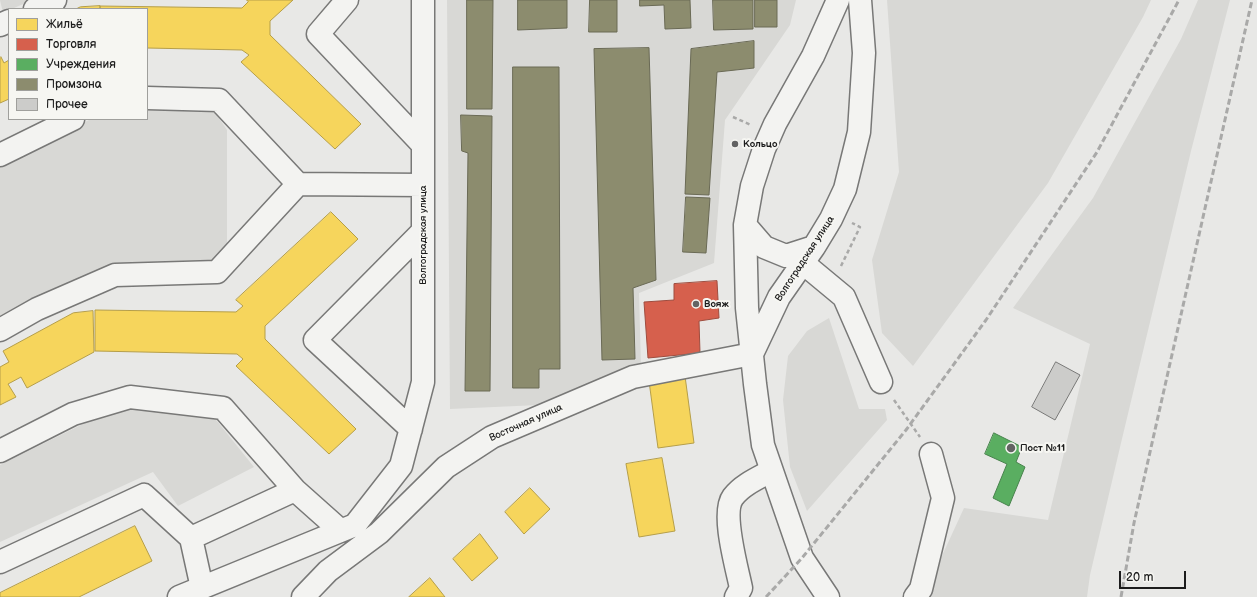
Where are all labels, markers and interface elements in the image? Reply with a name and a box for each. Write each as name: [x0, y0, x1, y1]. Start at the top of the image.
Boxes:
legend: [8, 8, 148, 120]
text: Жильё: [46, 17, 83, 32]
text: Торговля: [46, 37, 96, 52]
text: Учреждения: [46, 57, 116, 72]
text: Промзона: [46, 77, 102, 92]
text: Прочее: [46, 97, 88, 112]
place label: Кольцо: [743, 138, 777, 150]
marker: Кольцо: [730, 139, 740, 149]
street label: Волгоградская улица: [417, 185, 429, 285]
street label: Волгоградская улица: [773, 214, 837, 304]
place label: Вояж: [704, 298, 729, 310]
marker: Вояж: [691, 299, 701, 309]
street label: Восточная улица: [488, 401, 564, 445]
marker: Пост №11: [1005, 442, 1017, 454]
place label: Пост №11: [1020, 442, 1065, 454]
scale bar: [1121, 563, 1188, 589]
text: 20 m: [1126, 570, 1153, 585]

